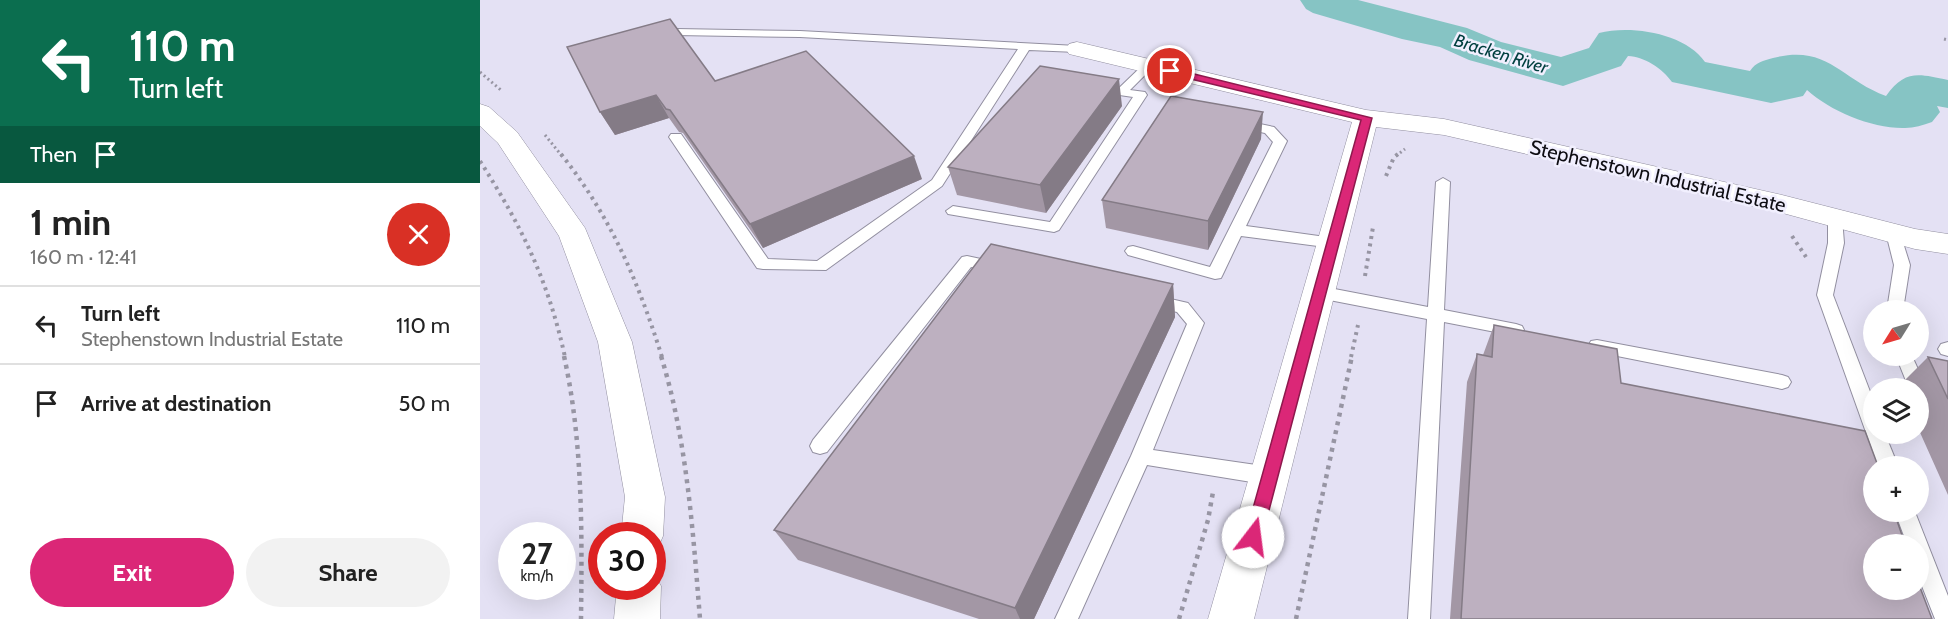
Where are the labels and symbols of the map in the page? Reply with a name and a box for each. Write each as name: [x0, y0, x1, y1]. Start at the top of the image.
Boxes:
water label: Bracken River: [1452, 29, 1552, 79]
pin: [1144, 45, 1195, 96]
street label: Stephenstown Industrial Estate: [1528, 135, 1788, 217]
north arrow: [1863, 300, 1929, 366]
position arrow: [1221, 505, 1285, 569]
speed limit sign: 30: [588, 522, 666, 600]

